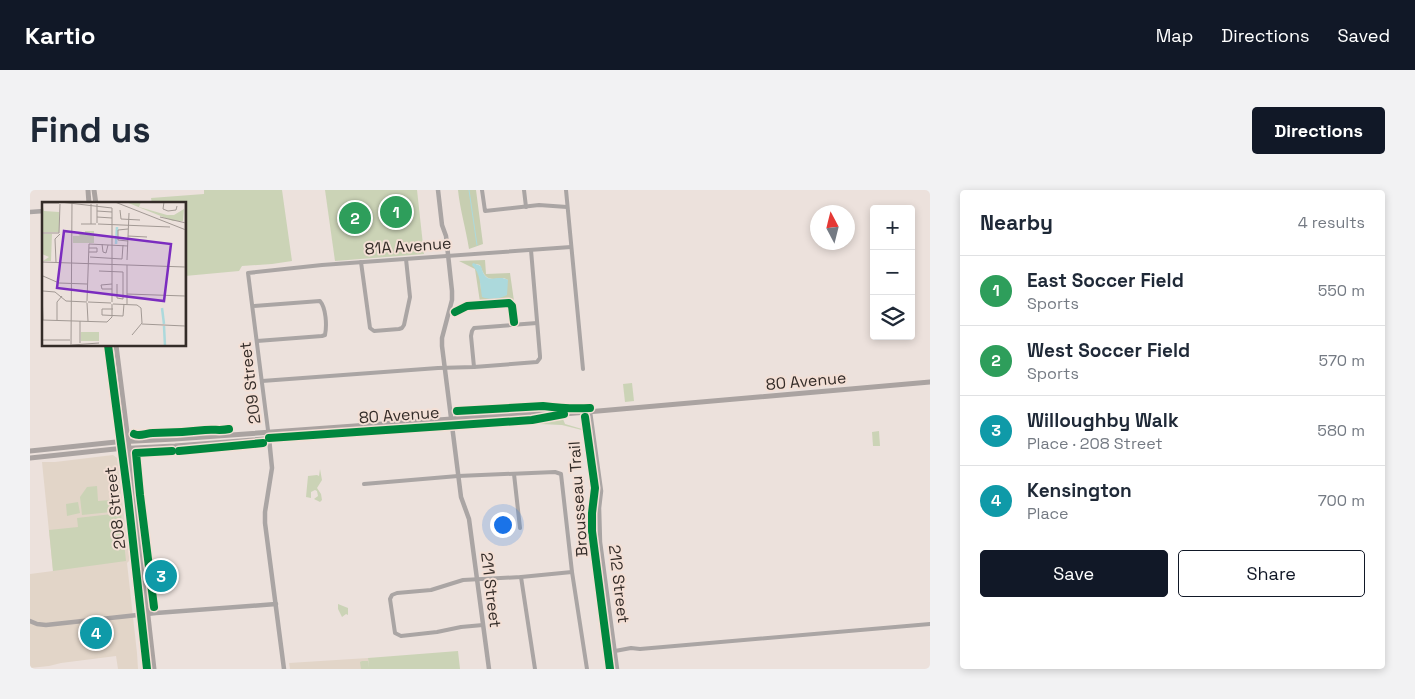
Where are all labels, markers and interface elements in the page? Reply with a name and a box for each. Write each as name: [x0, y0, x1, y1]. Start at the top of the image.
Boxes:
text: Kartio: [25, 20, 95, 51]
text: Map: [1156, 24, 1193, 47]
text: Directions: [1221, 24, 1310, 47]
text: Saved: [1338, 24, 1390, 47]
button: Directions: [1252, 107, 1385, 154]
text: Find us: [30, 108, 151, 152]
pin: 1: [380, 193, 412, 231]
pin: 2: [339, 199, 371, 237]
inset map: [42, 202, 186, 346]
north arrow: [810, 205, 855, 250]
map controls: [870, 205, 915, 340]
button: +: [870, 205, 915, 250]
text: Nearby: [980, 209, 1053, 236]
text: 4 results: [1298, 212, 1365, 233]
street label: 81A Avenue: [364, 232, 452, 260]
button: −: [870, 250, 915, 295]
text: East Soccer Field: [1027, 268, 1184, 293]
text: 1: [992, 280, 1000, 301]
text: 550 m: [1318, 280, 1365, 301]
text: Sports: [1027, 293, 1079, 314]
button: layers: [870, 295, 915, 340]
text: West Soccer Field: [1027, 338, 1190, 363]
street label: 209 Street: [235, 341, 265, 425]
text: 2: [991, 350, 1001, 371]
text: 570 m: [1319, 350, 1365, 371]
text: Sports: [1027, 363, 1079, 384]
street label: 80 Avenue: [765, 367, 847, 395]
street label: 80 Avenue: [358, 402, 440, 428]
text: Willoughby Walk: [1027, 408, 1179, 433]
text: 3: [991, 420, 1001, 441]
text: 580 m: [1317, 420, 1365, 441]
text: Place · 208 Street: [1027, 433, 1163, 454]
street label: Brousseau Trail: [563, 440, 593, 558]
street label: 208 Street: [100, 466, 130, 550]
text: Kensington: [1027, 478, 1132, 503]
text: 4: [991, 490, 1001, 511]
text: 700 m: [1318, 490, 1365, 511]
text: Place: [1027, 503, 1069, 524]
your location: [490, 512, 516, 538]
street label: 212 Street: [604, 544, 634, 624]
button: Save: [980, 550, 1168, 597]
button: Share: [1178, 550, 1365, 597]
street label: 211 Street: [476, 551, 506, 629]
pin: 3: [145, 557, 177, 595]
pin: 4: [80, 614, 112, 652]

